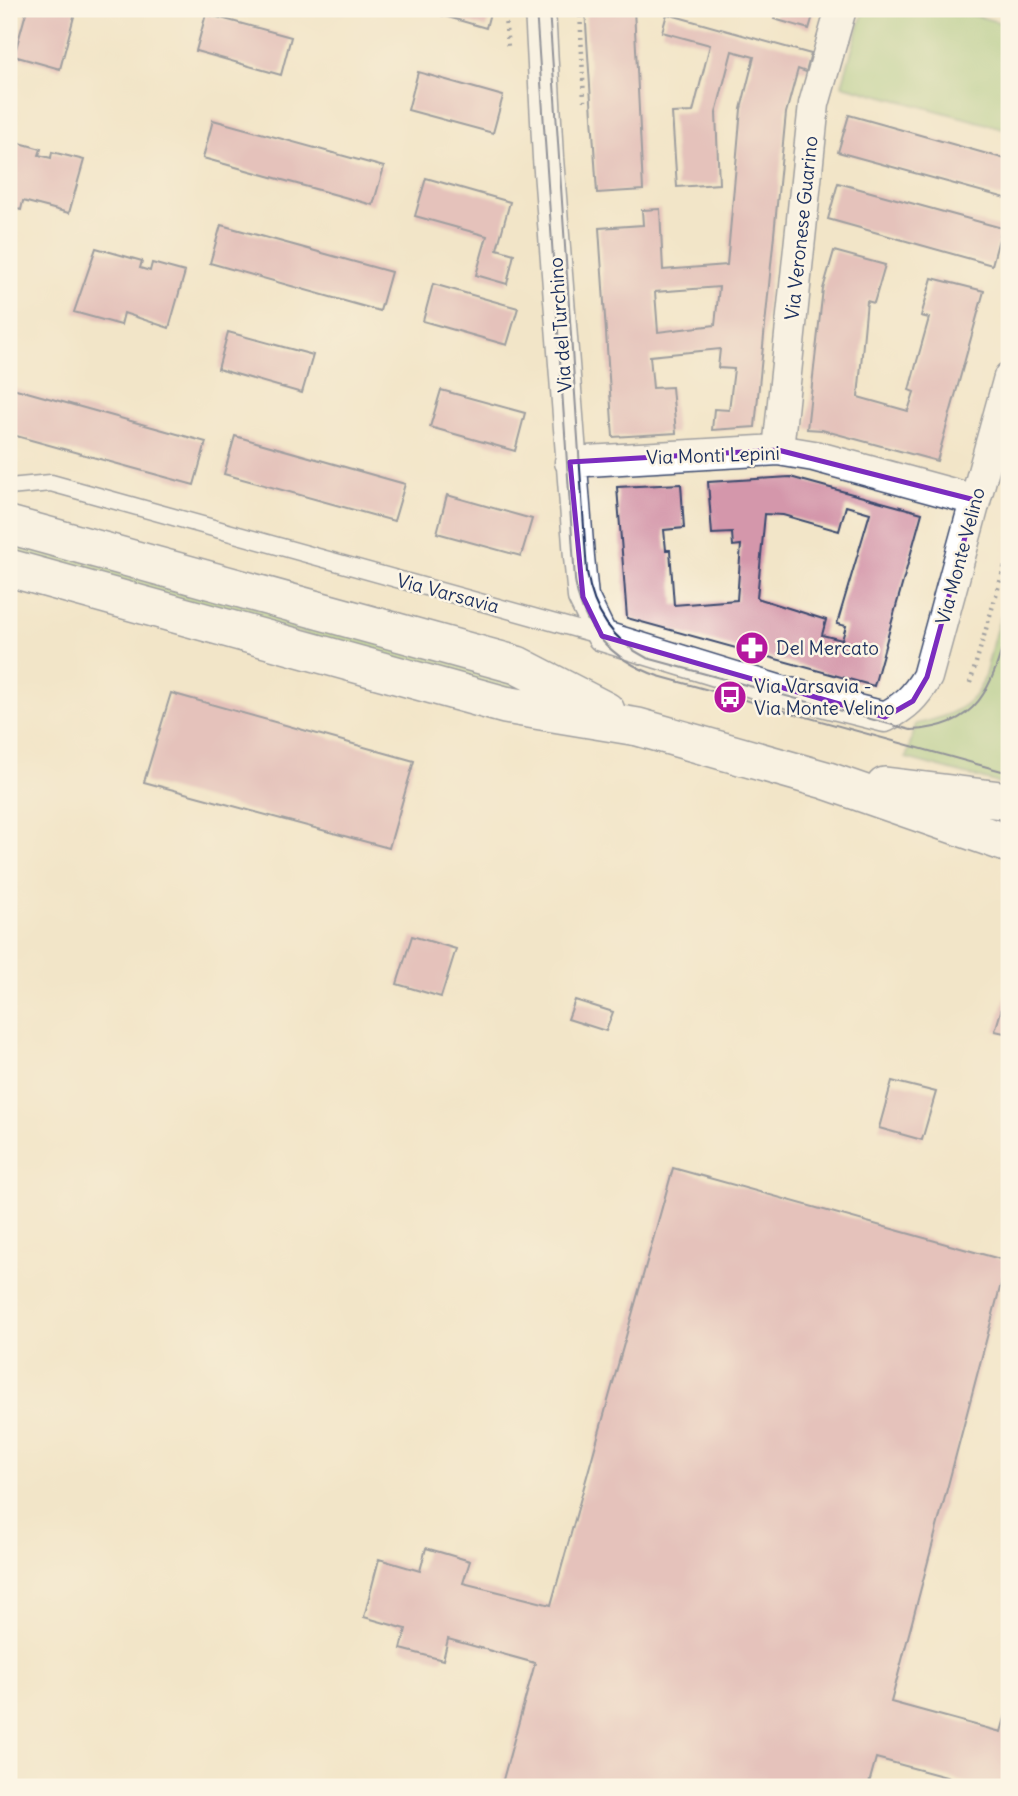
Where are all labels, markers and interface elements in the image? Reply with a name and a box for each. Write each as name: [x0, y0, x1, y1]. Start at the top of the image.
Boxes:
street label: Via Veronese Guarino: [779, 135, 823, 321]
street label: Via del Turchino: [543, 257, 577, 393]
street label: Via Monti Lepini: [646, 441, 780, 469]
street label: Via Monte Velino: [930, 485, 990, 627]
street label: Via Varsavia: [394, 568, 502, 618]
pharmacy icon: Del Mercato: [733, 629, 771, 667]
place label: Del Mercato: [776, 636, 879, 660]
place label: Via Varsavia - Via Monte Velino: [754, 674, 895, 720]
bus stop icon: Via Varsavia - Via Monte Velino: [711, 678, 749, 716]

